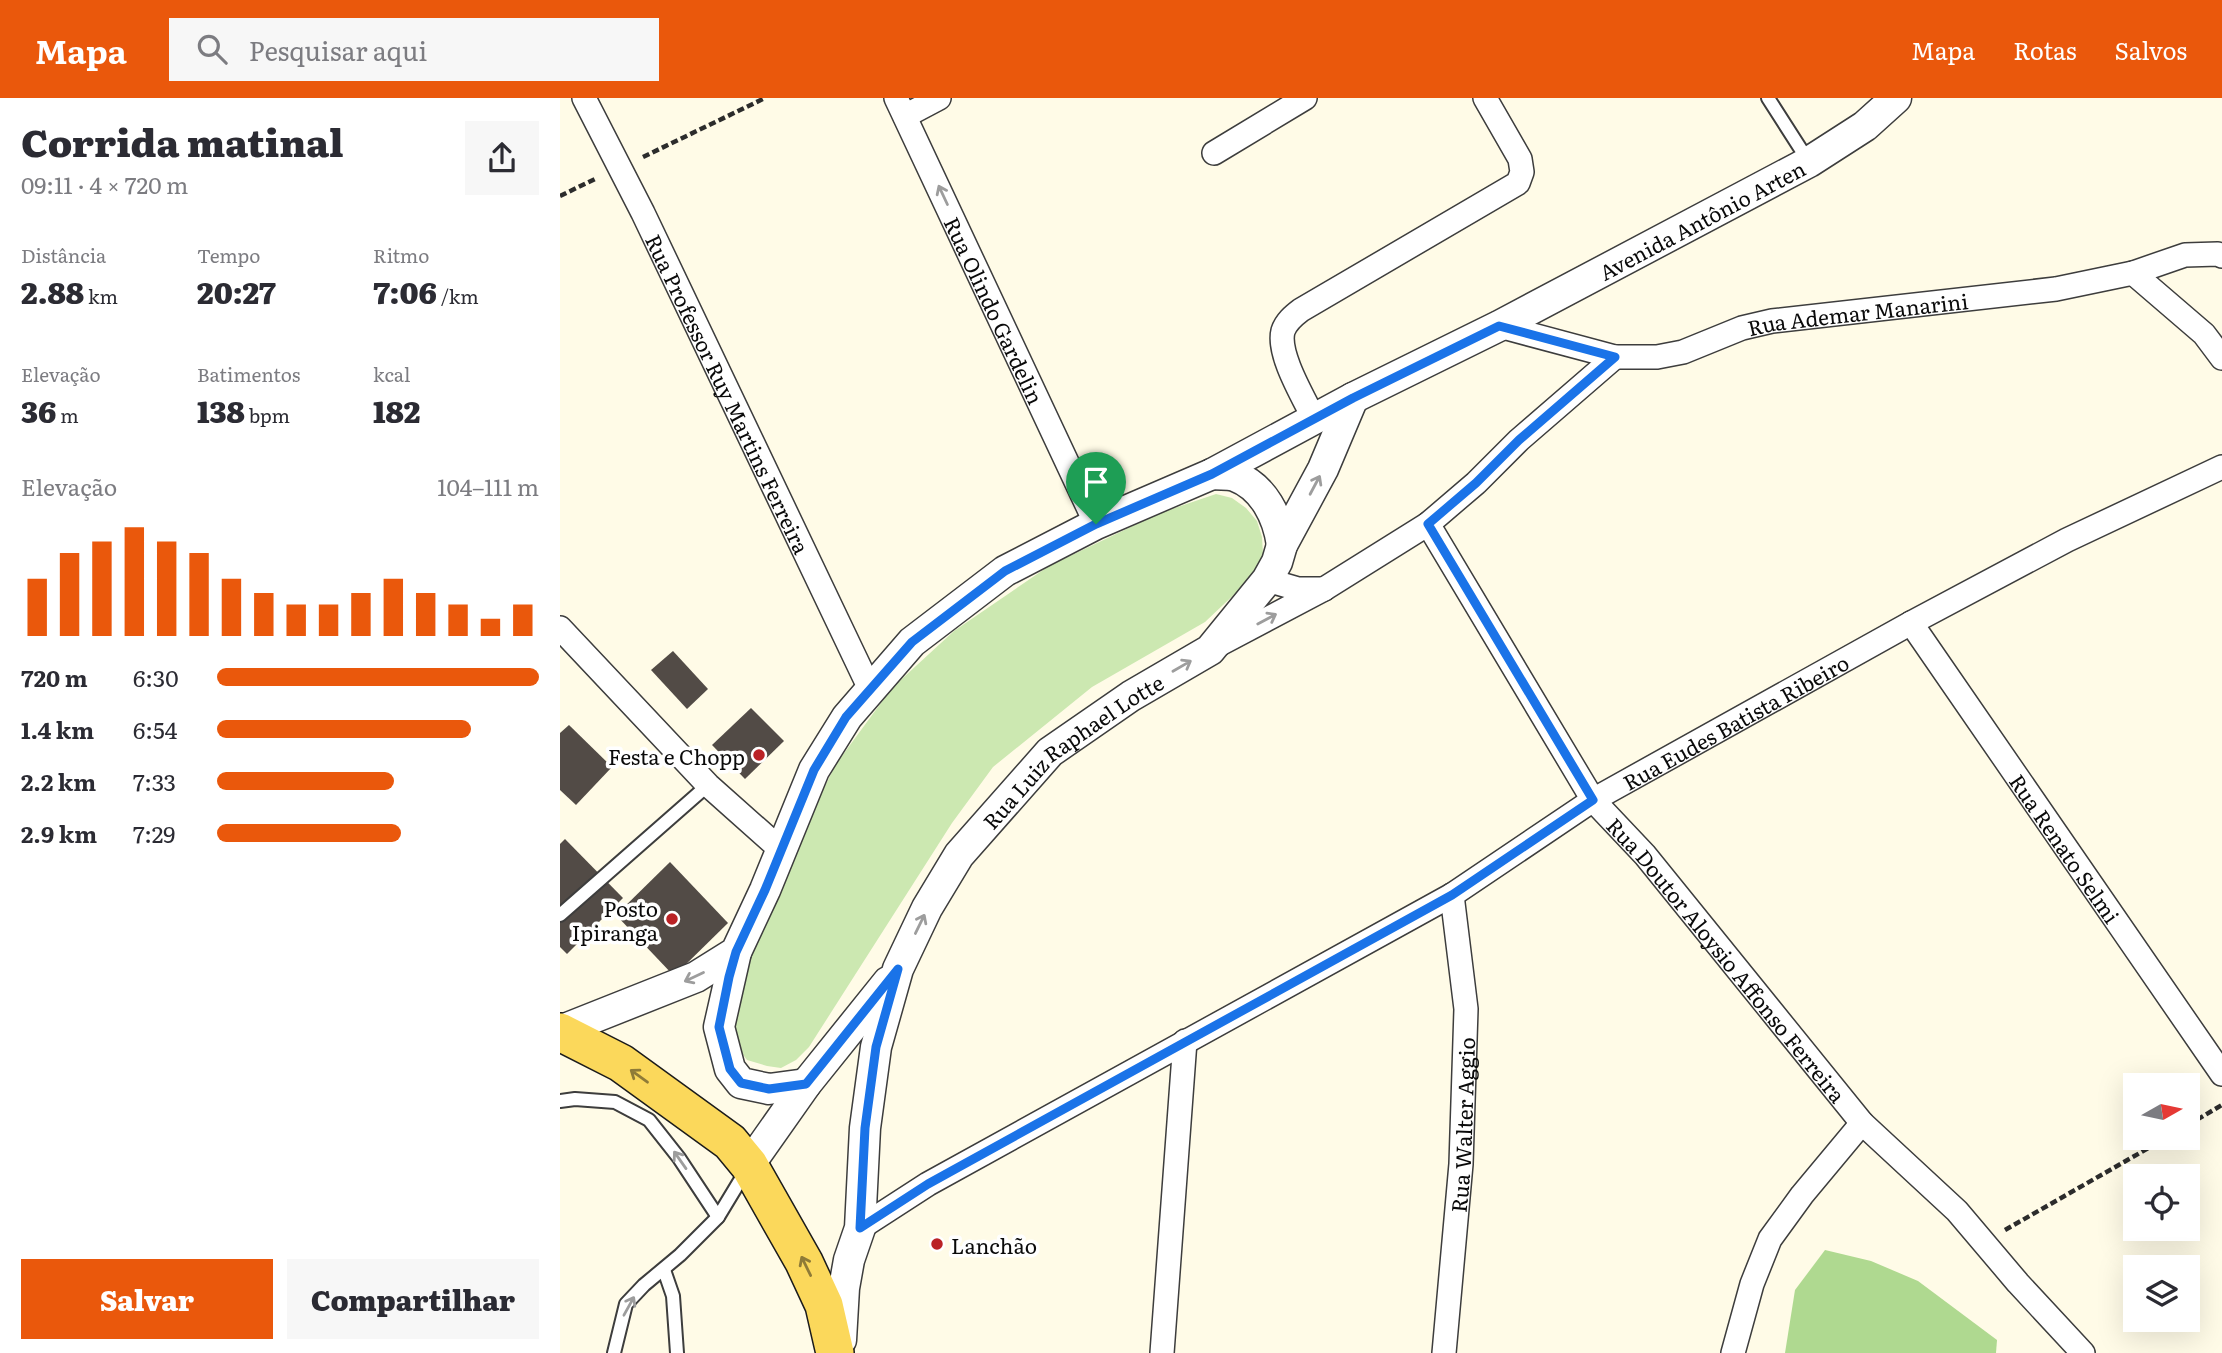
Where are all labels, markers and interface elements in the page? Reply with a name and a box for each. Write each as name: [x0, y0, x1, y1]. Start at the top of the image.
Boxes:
search box: [169, 18, 659, 81]
text: Mapa: [35, 25, 127, 74]
icon: search: [193, 30, 231, 68]
text: Pesquisar aqui: [249, 30, 427, 69]
text: Mapa: [1911, 32, 1975, 67]
text: Rotas: [2013, 32, 2077, 67]
text: Salvos: [2115, 32, 2187, 67]
text: Corrida matinal: [21, 112, 344, 169]
button: share: [465, 121, 539, 195]
street label: Avenida Antônio Arten: [1593, 151, 1810, 286]
text: 09:11 · 4 × 720 m: [21, 167, 188, 201]
one-way arrow: [935, 185, 948, 206]
street label: Rua Olindo Gardelin: [938, 211, 1053, 409]
street label: Rua Professor Ruy Martins Ferreira: [639, 228, 819, 559]
text: Distância: [21, 241, 106, 269]
text: Tempo: [197, 241, 260, 269]
text: Ritmo: [373, 241, 429, 269]
text: 2.88: [21, 269, 84, 313]
text: 20:27: [197, 269, 276, 313]
text: 7:06: [373, 269, 437, 313]
text: km: [84, 282, 118, 310]
text: /km: [437, 282, 479, 310]
street label: Rua Ademar Manarini: [1744, 284, 1969, 342]
text: Elevação: [21, 360, 101, 388]
text: Batimentos: [197, 360, 300, 388]
text: kcal: [373, 360, 410, 388]
text: 36: [21, 388, 56, 432]
text: 138: [197, 388, 245, 432]
text: 182: [373, 388, 420, 432]
text: m: [56, 401, 79, 429]
text: bpm: [245, 401, 290, 429]
pin: [1066, 452, 1126, 524]
icon: arrive: [1077, 463, 1115, 501]
text: Elevação: [21, 469, 117, 503]
text: 104–111 m: [437, 469, 539, 503]
one-way arrow: [1309, 475, 1322, 496]
one-way arrow: [1256, 612, 1277, 626]
street label: Rua Eudes Batista Ribeiro: [1616, 646, 1854, 796]
one-way arrow: [1172, 659, 1192, 673]
text: 720 m: [21, 660, 88, 694]
text: 6:30: [133, 660, 179, 694]
street label: Rua Luiz Raphael Lotte: [974, 665, 1168, 835]
text: 1.4 km: [21, 712, 94, 746]
text: 6:54: [133, 712, 177, 746]
place label: Festa e Chopp: [608, 740, 745, 771]
marker: Festa e Chopp: [751, 747, 767, 763]
text: 2.2 km: [21, 764, 96, 798]
text: 7:33: [133, 764, 176, 798]
street label: Rua Renato Selmi: [2003, 767, 2129, 929]
street label: Rua Doutor Aloysio Affonso Ferreira: [1601, 810, 1855, 1109]
text: 2.9 km: [21, 816, 97, 850]
text: 7:29: [133, 816, 175, 850]
place label: Posto Ipiranga: [572, 892, 659, 947]
marker: Posto Ipiranga: [664, 911, 680, 927]
one-way arrow: [913, 914, 927, 935]
one-way arrow: [684, 971, 705, 984]
street label: Rua Walter Aggio: [1441, 1037, 1481, 1214]
one-way arrow: [630, 1068, 648, 1083]
north arrow: [2123, 1073, 2200, 1150]
map controls: [2123, 1073, 2200, 1332]
one-way arrow: [673, 1151, 687, 1170]
button: locate: [2123, 1164, 2200, 1241]
place label: Lanchão: [951, 1229, 1037, 1260]
marker: Lanchão: [929, 1236, 945, 1252]
button: layers: [2123, 1255, 2200, 1332]
one-way arrow: [798, 1256, 812, 1277]
button: Salvar: [21, 1259, 273, 1339]
button: Compartilhar: [287, 1259, 539, 1339]
one-way arrow: [622, 1296, 636, 1316]

